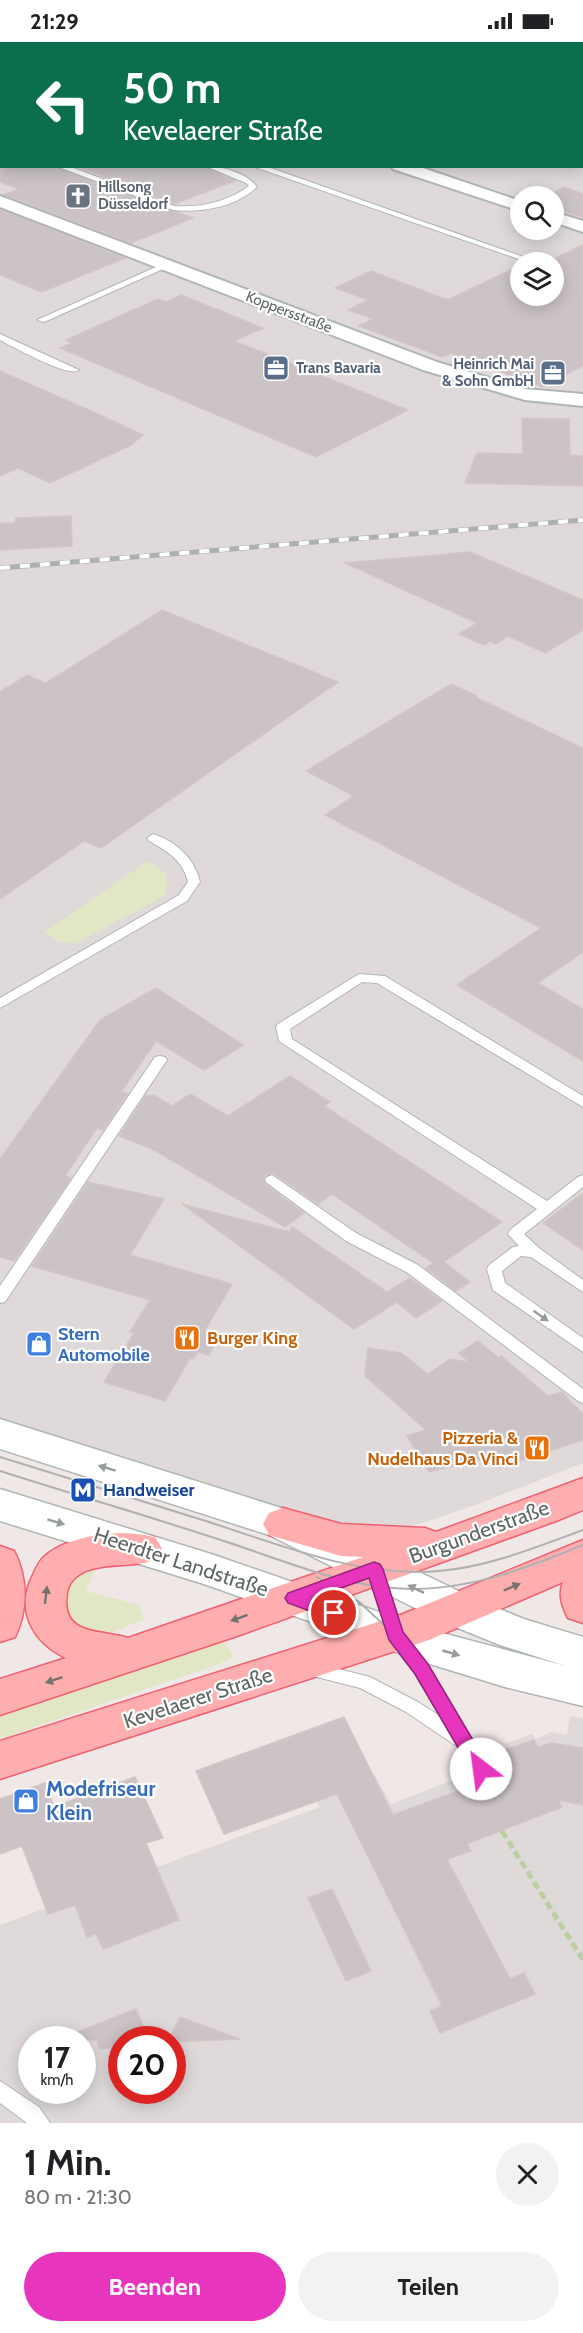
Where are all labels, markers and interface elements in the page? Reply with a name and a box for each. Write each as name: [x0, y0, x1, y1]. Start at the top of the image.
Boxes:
text: 21:29: [30, 8, 79, 35]
text: 50 m: [123, 62, 221, 114]
icon: left: [24, 66, 102, 144]
text: Kevelaerer Straße: [123, 114, 323, 147]
place label: Hillsong Düsseldorf: [98, 178, 168, 213]
church icon: Hillsong Düsseldorf: [63, 181, 93, 211]
map controls: [510, 186, 564, 306]
button: search: [510, 186, 564, 240]
button: layers: [510, 252, 564, 306]
street label: Koppersstraße: [243, 287, 335, 337]
office icon: Trans Bavaria: [261, 353, 291, 383]
place label: Heinrich Mai & Sohn GmbH: [442, 355, 534, 390]
office icon: Heinrich Mai & Sohn GmbH: [538, 358, 568, 388]
place label: Trans Bavaria: [296, 359, 381, 377]
one-way arrow: [532, 1310, 548, 1322]
place label: Stern Automobile: [58, 1323, 150, 1366]
restaurant icon: Burger King: [172, 1323, 202, 1353]
place label: Burger King: [207, 1327, 297, 1349]
shop icon: Stern Automobile: [24, 1329, 54, 1359]
place label: Pizzeria & Nudelhaus Da Vinci: [367, 1427, 519, 1470]
restaurant icon: Pizzeria & Nudelhaus Da Vinci: [522, 1433, 552, 1463]
one-way arrow: [98, 1462, 116, 1472]
metro station icon: Handweiser: [68, 1475, 98, 1505]
place label: Handweiser: [103, 1479, 195, 1501]
street label: Burgunderstraße: [405, 1495, 553, 1568]
one-way arrow: [47, 1518, 65, 1527]
street label: Heerdter Landstraße: [91, 1521, 272, 1602]
one-way arrow: [503, 1582, 521, 1592]
one-way arrow: [408, 1585, 425, 1594]
one-way arrow: [42, 1586, 51, 1605]
pin: [308, 1587, 359, 1638]
icon: arrive: [317, 1596, 350, 1629]
one-way arrow: [230, 1613, 248, 1623]
one-way arrow: [442, 1649, 460, 1658]
street label: Kevelaerer Straße: [120, 1662, 276, 1733]
one-way arrow: [45, 1675, 63, 1685]
position arrow: [449, 1737, 513, 1801]
place label: Modefriseur Klein: [46, 1776, 155, 1825]
shop icon: Modefriseur Klein: [11, 1786, 41, 1816]
speed limit sign: 20: [108, 2026, 186, 2104]
text: 17: [44, 2039, 70, 2076]
text: km/h: [41, 2071, 73, 2089]
text: 1 Min.: [24, 2140, 112, 2184]
button: close: [496, 2143, 559, 2206]
text: 80 m · 21:30: [24, 2185, 132, 2209]
button: Beenden: [24, 2252, 286, 2321]
button: Teilen: [298, 2252, 559, 2321]

